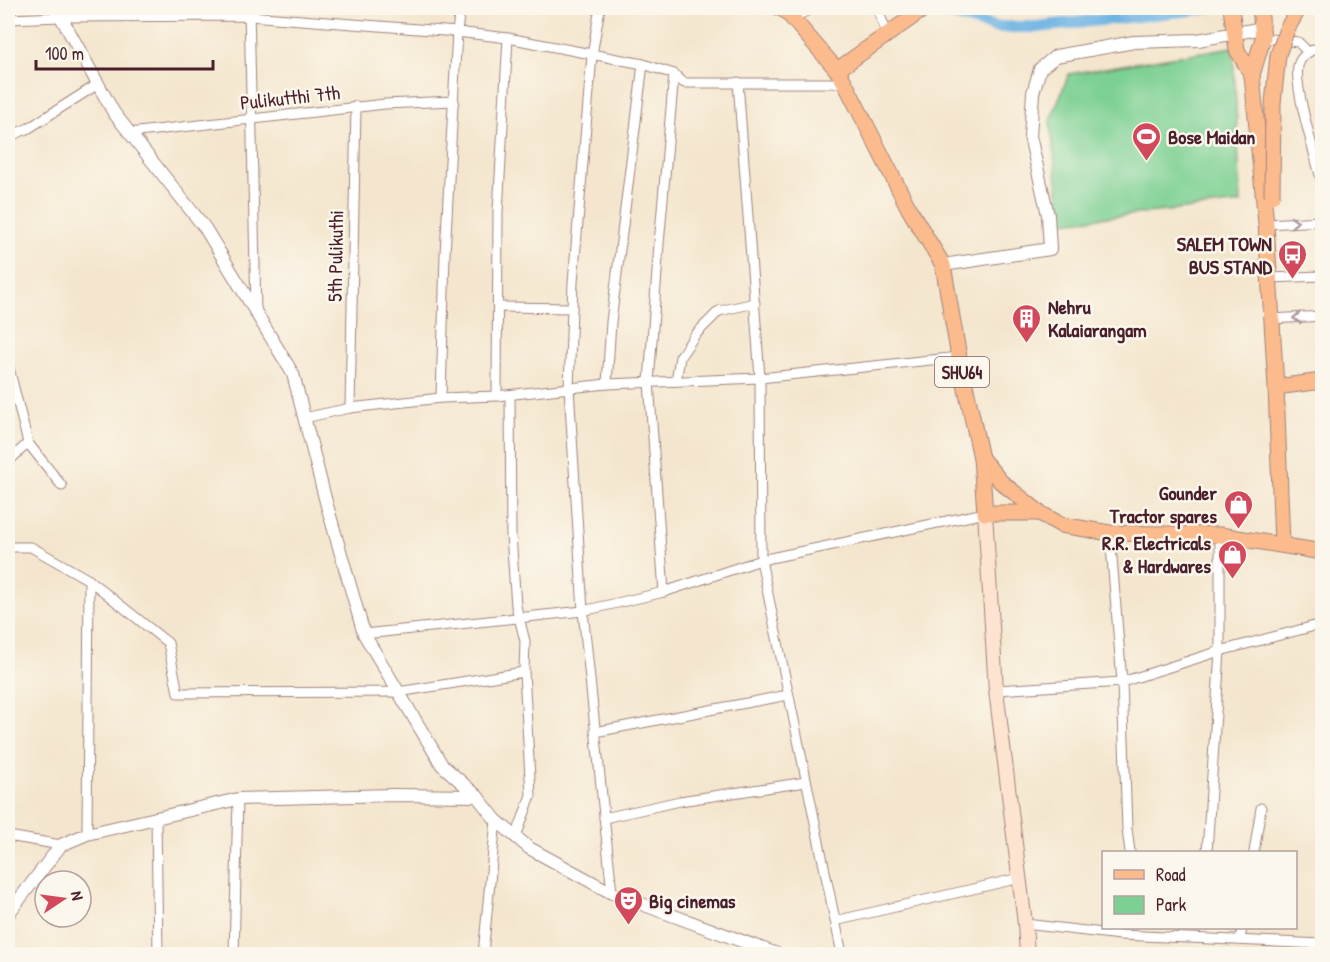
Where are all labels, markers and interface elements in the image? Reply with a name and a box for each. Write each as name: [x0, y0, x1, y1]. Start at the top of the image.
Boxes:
scale bar: [36, 33, 213, 71]
text: 100 m: [45, 41, 84, 66]
street label: Pulikutthi 7th: [239, 78, 341, 116]
sports icon: Bose Maidan: [1131, 120, 1163, 162]
place label: Bose Maidan: [1168, 123, 1255, 150]
street label: 5th Pulikuthi: [321, 210, 349, 302]
one-way arrow: [1290, 216, 1299, 229]
place label: SALEM TOWN BUS STAND: [1177, 230, 1272, 280]
bus stop icon: SALEM TOWN BUS STAND: [1277, 238, 1309, 280]
place label: Nehru Kalaiarangam: [1048, 293, 1147, 344]
building icon: Nehru Kalaiarangam: [1011, 302, 1043, 344]
one-way arrow: [1293, 311, 1302, 324]
road number: SHU64: [935, 357, 989, 387]
place label: Gounder Tractor spares: [1109, 479, 1217, 530]
shop icon: Gounder Tractor spares: [1222, 488, 1254, 530]
place label: R.R. Electricals & Hardwares: [1102, 529, 1211, 579]
shop icon: R.R. Electricals & Hardwares: [1216, 538, 1248, 580]
legend: [1102, 851, 1297, 929]
text: Road: [1156, 862, 1186, 887]
north arrow: [33, 869, 93, 929]
theatre icon: Big cinemas: [612, 884, 644, 926]
place label: Big cinemas: [649, 887, 736, 915]
text: N: [66, 889, 89, 903]
text: Park: [1156, 892, 1187, 917]

